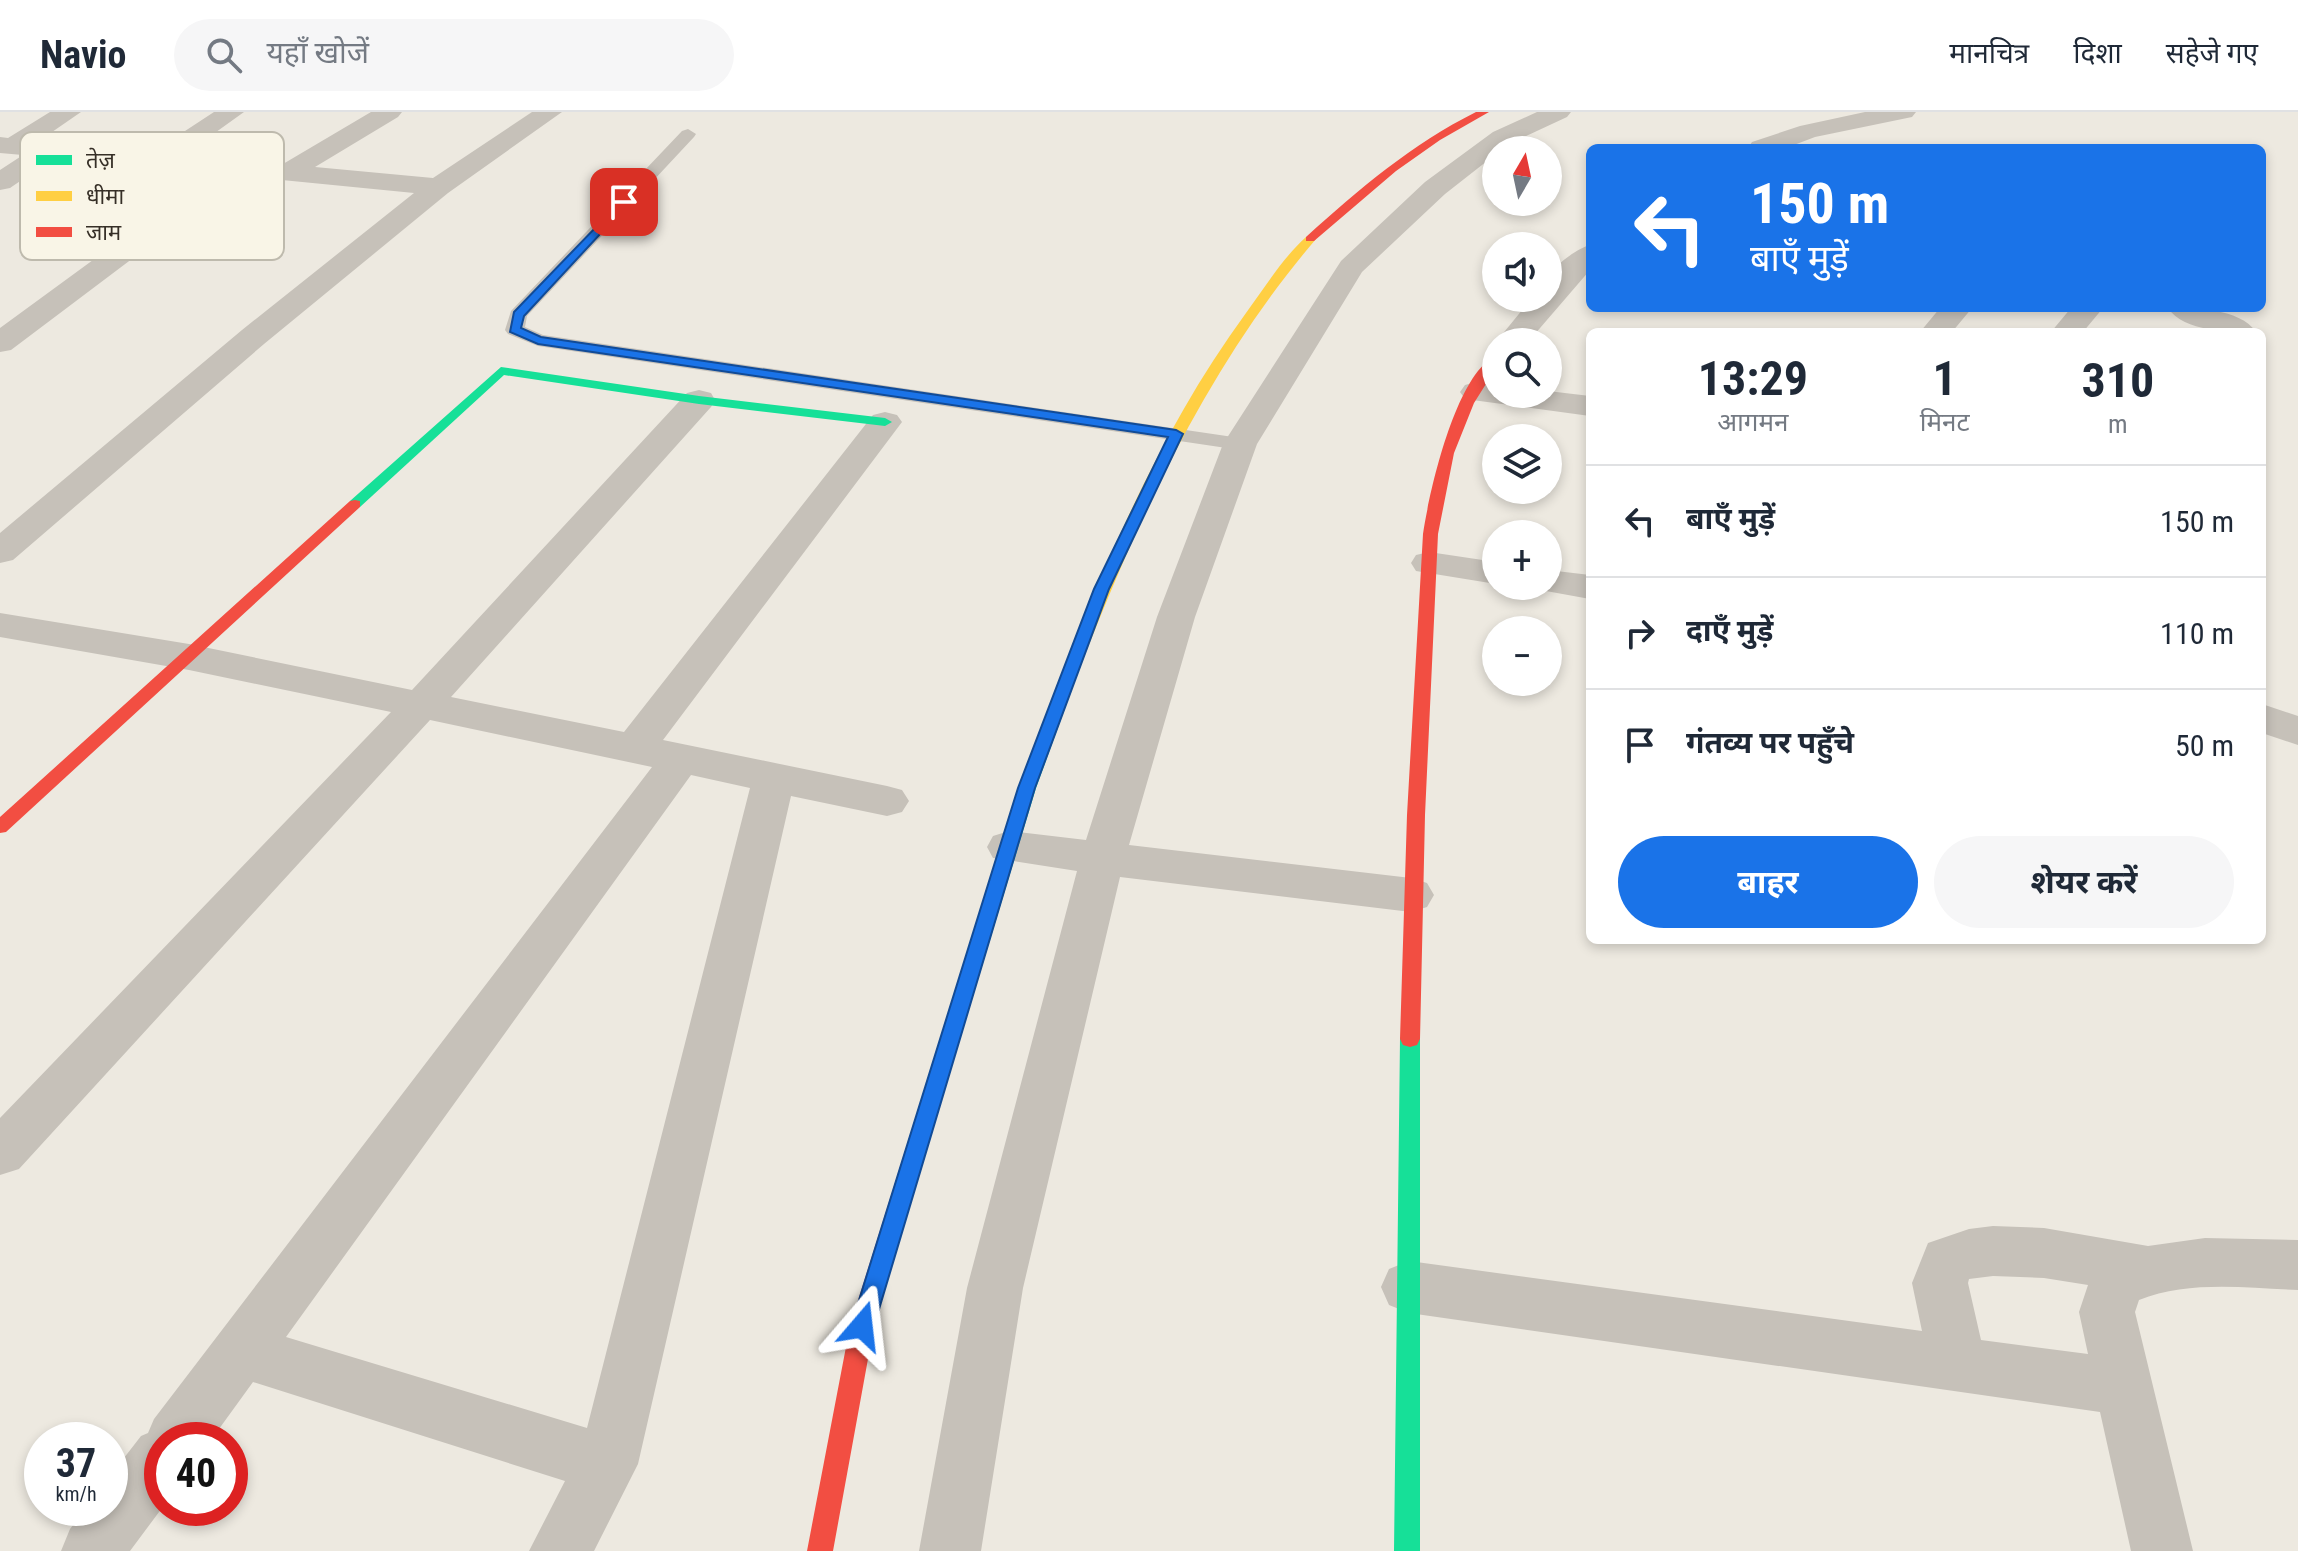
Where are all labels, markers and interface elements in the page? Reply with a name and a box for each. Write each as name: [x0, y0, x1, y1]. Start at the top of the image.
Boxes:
search box: [174, 19, 734, 91]
text: Navio: [40, 33, 126, 77]
icon: search: [202, 33, 246, 77]
text: यहाँ खोजें: [266, 35, 369, 70]
text: मानचित्र: [1949, 37, 2029, 70]
text: दिशा: [2073, 37, 2122, 70]
text: सहेजे गए: [2166, 37, 2258, 70]
legend: [20, 132, 284, 260]
north arrow: [1482, 136, 1562, 216]
map controls: [1482, 136, 1562, 696]
text: तेज़: [86, 147, 116, 173]
pin: [590, 168, 658, 236]
text: 150 m: [1750, 171, 1889, 237]
icon: left: [1618, 176, 1722, 280]
icon: arrive: [602, 180, 646, 224]
text: धीमा: [86, 184, 124, 209]
text: जाम: [86, 220, 122, 245]
button: sound: [1482, 232, 1562, 312]
text: बाएँ मुड़ें: [1750, 238, 1849, 280]
button: search: [1482, 328, 1562, 408]
text: 13:29: [1698, 350, 1808, 407]
text: 1: [1933, 350, 1957, 407]
text: 310: [2081, 352, 2154, 409]
text: आगमन: [1717, 407, 1788, 437]
text: मिनट: [1920, 407, 1970, 437]
text: m: [2108, 409, 2128, 439]
button: layers: [1482, 424, 1562, 504]
icon: left: [1618, 499, 1662, 543]
text: बाएँ मुड़ें: [1686, 501, 1775, 536]
text: 150 m: [2160, 504, 2234, 539]
button: +: [1482, 520, 1562, 600]
icon: right: [1618, 611, 1662, 655]
text: दाएँ मुड़ें: [1686, 613, 1773, 648]
button: −: [1482, 616, 1562, 696]
text: 110 m: [2160, 616, 2234, 651]
icon: arrive: [1618, 723, 1662, 767]
text: गंतव्य पर पहुँचे: [1686, 725, 1854, 760]
text: 50 m: [2175, 728, 2234, 763]
button: बाहर: [1618, 836, 1918, 928]
button: शेयर करें: [1934, 836, 2234, 928]
position arrow: [820, 1284, 904, 1368]
speed limit sign: 40: [144, 1422, 248, 1526]
text: 37: [56, 1440, 96, 1487]
text: km/h: [55, 1482, 97, 1506]

